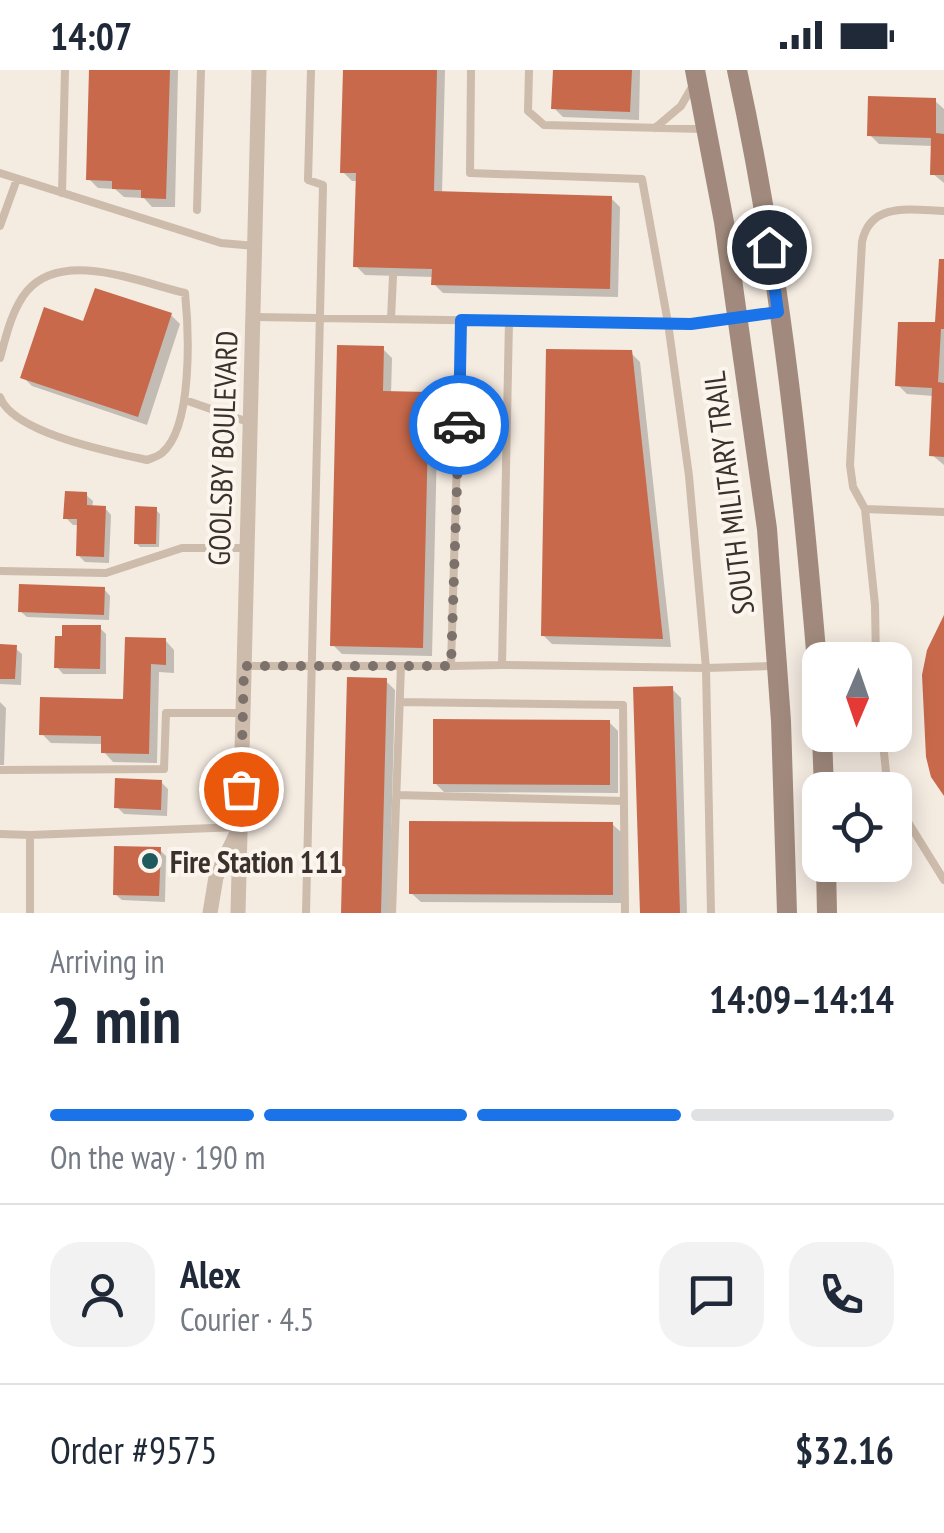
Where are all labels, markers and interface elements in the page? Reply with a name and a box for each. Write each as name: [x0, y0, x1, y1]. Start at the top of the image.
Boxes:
text: 14:07: [50, 11, 132, 60]
pin: [727, 205, 812, 290]
icon: home: [742, 220, 797, 275]
street label: GOOLSBY BOULEVARD: [198, 330, 246, 566]
street label: SOUTH MILITARY TRAIL: [694, 369, 762, 617]
courier: [409, 375, 509, 475]
icon: car: [432, 398, 487, 453]
north arrow: [802, 642, 912, 752]
map controls: [802, 642, 912, 882]
pin: [199, 747, 284, 832]
icon: bag: [214, 762, 269, 817]
button: locate: [802, 772, 912, 882]
place label: Fire Station 111: [170, 842, 343, 881]
marker: Fire Station 111: [139, 850, 161, 872]
text: Arriving in: [50, 940, 165, 982]
text: 14:09–14:14: [709, 974, 894, 1023]
text: 2 min: [50, 977, 181, 1061]
text: On the way · 190 m: [50, 1136, 265, 1178]
button: person: [50, 1242, 155, 1347]
button: chat: [659, 1242, 764, 1347]
button: phone: [789, 1242, 894, 1347]
text: Alex: [180, 1249, 241, 1298]
text: Courier · 4.5: [180, 1298, 314, 1340]
text: Order #9575: [50, 1425, 217, 1474]
text: $32.16: [795, 1425, 894, 1474]

